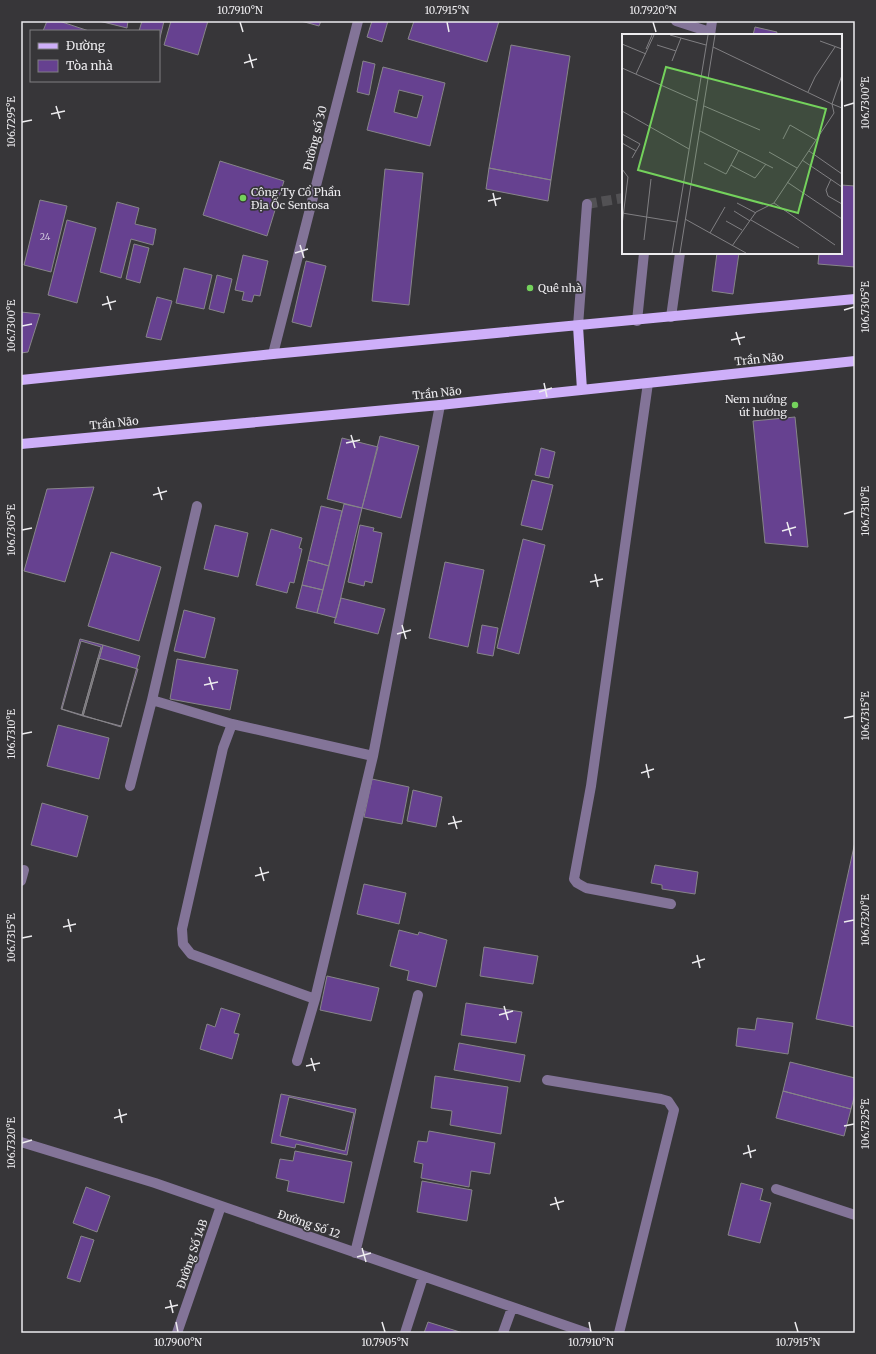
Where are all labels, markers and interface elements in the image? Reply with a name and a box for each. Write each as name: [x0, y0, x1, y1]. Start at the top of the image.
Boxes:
text: 10.7910°N: [217, 4, 263, 17]
text: 10.7915°N: [425, 4, 470, 17]
text: 10.7920°N: [629, 4, 677, 17]
legend: [30, 30, 160, 82]
inset map: [622, 34, 842, 254]
text: Đường: [66, 38, 106, 53]
text: Tòa nhà: [66, 58, 113, 73]
text: 106.7300°E: [859, 76, 872, 129]
text: 106.7295°E: [5, 96, 18, 148]
street label: Đường số 30: [300, 104, 330, 172]
place label: Công Ty Cổ Phần Địa Ốc Sentosa: [251, 185, 342, 212]
marker: Công Ty Cổ Phần Địa Ốc Sentosa: [238, 193, 248, 203]
house number: 24: [40, 231, 51, 242]
place label: Quê nhà: [538, 281, 582, 295]
text: 106.7305°E: [859, 281, 872, 333]
marker: Quê nhà: [525, 283, 535, 293]
text: 106.7300°E: [5, 299, 18, 352]
street label: Trần Não: [734, 349, 785, 369]
street label: Trần Não: [412, 383, 463, 403]
place label: Nem nướng út hương: [725, 392, 787, 419]
marker: Nem nướng út hương: [790, 400, 800, 410]
street label: Trần Não: [89, 413, 140, 433]
text: 106.7310°E: [859, 485, 872, 536]
text: 106.7305°E: [5, 504, 18, 556]
text: 106.7315°E: [859, 691, 872, 741]
text: 106.7310°E: [5, 708, 18, 759]
text: 106.7320°E: [859, 894, 872, 946]
text: 106.7315°E: [5, 913, 18, 963]
text: 106.7325°E: [859, 1098, 872, 1149]
text: 106.7320°E: [5, 1117, 18, 1169]
street label: Đường Số 12: [276, 1207, 342, 1241]
street label: Đường Số 14B: [174, 1217, 211, 1290]
text: 10.7900°N: [154, 1336, 202, 1349]
text: 10.7905°N: [361, 1336, 409, 1349]
text: 10.7910°N: [568, 1336, 614, 1349]
text: 10.7915°N: [776, 1336, 821, 1349]

